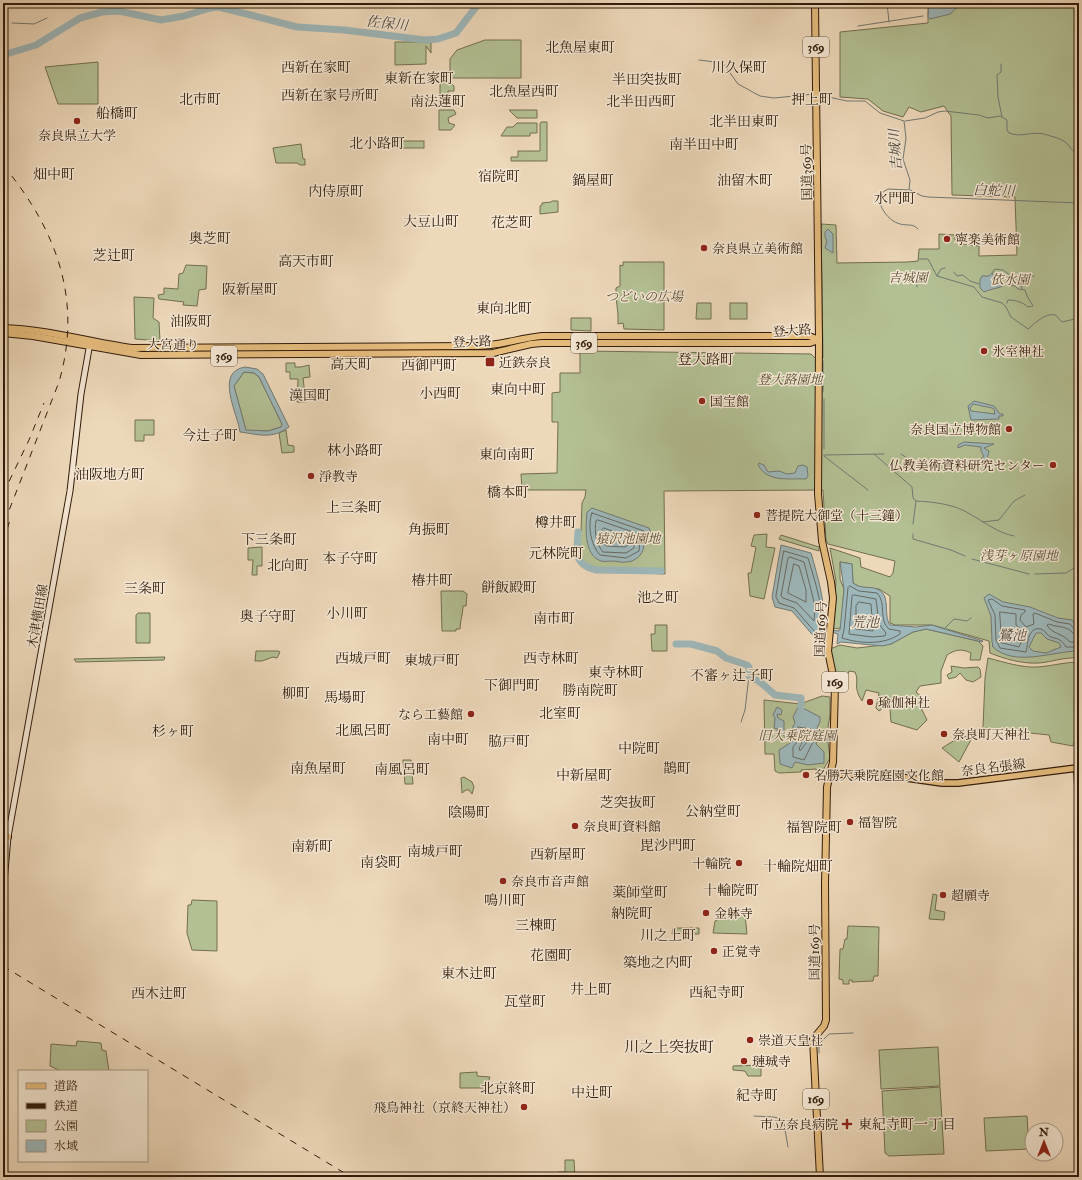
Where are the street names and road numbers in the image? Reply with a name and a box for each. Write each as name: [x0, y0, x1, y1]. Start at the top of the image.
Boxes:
road number: 369: [803, 37, 829, 57]
street label: 国道369号: [799, 143, 815, 201]
street label: 登大路: [772, 322, 812, 340]
street label: 登大路: [452, 333, 492, 351]
road number: 369: [571, 333, 597, 353]
street label: 大宮通り: [147, 337, 199, 353]
road number: 369: [211, 346, 237, 366]
street label: 木津横田線: [24, 583, 52, 650]
street label: 国道169号: [812, 600, 830, 658]
road number: 169: [822, 672, 848, 692]
street label: 奈良名張線: [960, 756, 1026, 780]
street label: 国道169号: [807, 924, 823, 980]
road number: 169: [803, 1089, 829, 1109]

